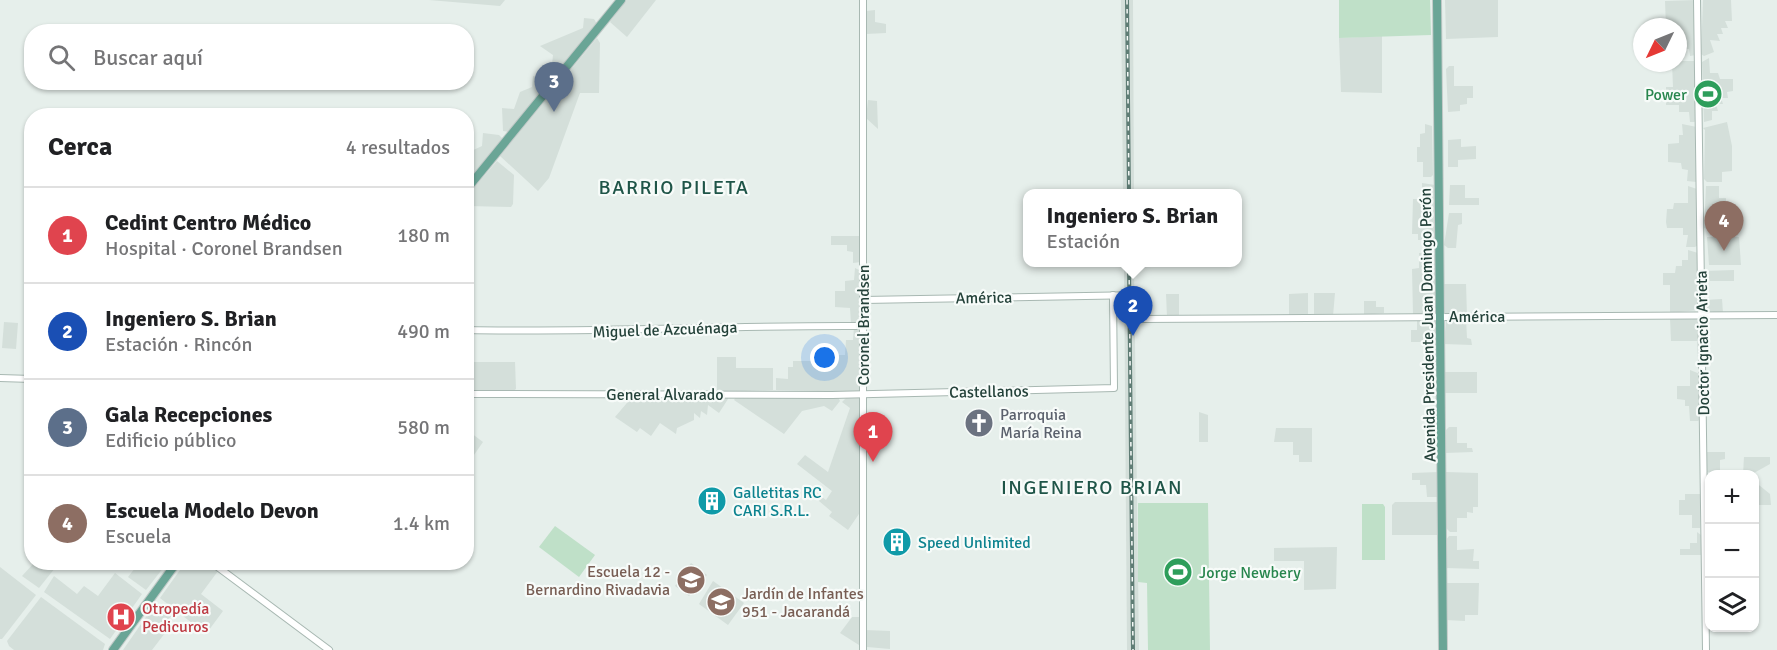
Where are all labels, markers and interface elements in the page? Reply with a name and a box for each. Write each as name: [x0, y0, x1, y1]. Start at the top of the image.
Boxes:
north arrow: [1633, 18, 1687, 72]
search box: [24, 24, 474, 90]
icon: search: [45, 41, 78, 74]
text: Buscar aquí: [93, 44, 203, 71]
pin: 3: [534, 63, 574, 112]
sports icon: Power: [1692, 78, 1724, 110]
place label: Power: [1645, 85, 1687, 105]
text: Cerca: [48, 131, 112, 163]
text: 4 resultados: [346, 135, 450, 160]
district label: BARRIO PILETA: [599, 175, 749, 200]
street label: Avenida Presidente Juan Domingo Perón: [1416, 188, 1440, 462]
popup: [1023, 189, 1242, 267]
text: Ingeniero S. Brian: [1047, 202, 1218, 229]
pin: 4: [1704, 202, 1744, 251]
text: Cedint Centro Médico: [105, 209, 311, 236]
text: 1: [62, 223, 73, 248]
text: 180 m: [397, 223, 450, 248]
text: Estación: [1047, 229, 1120, 254]
text: Hospital · Coronel Brandsen: [105, 236, 343, 261]
street label: Coronel Brandsen: [854, 265, 874, 386]
street label: Doctor Ignacio Arieta: [1692, 270, 1714, 416]
pin: 2: [1114, 286, 1152, 336]
street label: América: [955, 288, 1013, 308]
text: Ingeniero S. Brian: [105, 305, 277, 332]
street label: América: [1449, 307, 1505, 327]
street label: Miguel de Azcuénaga: [592, 317, 738, 343]
text: 2: [62, 319, 73, 344]
text: 490 m: [397, 319, 450, 344]
text: Estación · Rincón: [105, 332, 252, 357]
your location: [810, 343, 839, 372]
street label: Castellanos: [949, 381, 1029, 403]
street label: General Alvarado: [606, 385, 724, 405]
text: Gala Recepciones: [105, 401, 272, 428]
place label: Parroquia María Reina: [1000, 405, 1082, 443]
church icon: Parroquia María Reina: [963, 407, 995, 439]
pin: 1: [854, 412, 892, 462]
text: 3: [62, 415, 73, 440]
text: 580 m: [397, 415, 450, 440]
text: Edificio público: [105, 428, 236, 453]
map controls: [1705, 470, 1759, 632]
button: +: [1705, 470, 1759, 524]
district label: INGENIERO BRIAN: [1001, 475, 1183, 500]
place label: Galletitas RC CARI S.R.L.: [733, 483, 822, 521]
building icon: Galletitas RC CARI S.R.L.: [696, 485, 728, 517]
text: Escuela Modelo Devon: [105, 497, 319, 524]
text: 4: [62, 511, 73, 536]
text: 1.4 km: [393, 511, 450, 536]
text: Escuela: [105, 524, 171, 549]
button: −: [1705, 524, 1759, 578]
building icon: Speed Unlimited: [881, 526, 913, 558]
place label: Speed Unlimited: [918, 533, 1031, 553]
sports icon: Jorge Newbery: [1162, 556, 1194, 588]
place label: Escuela 12 - Bernardino Rivadavia: [526, 562, 670, 600]
place label: Jorge Newbery: [1199, 563, 1301, 583]
school or university icon: Escuela 12 - Bernardino Rivadavia: [675, 564, 707, 596]
button: layers: [1705, 578, 1759, 632]
place label: Jardín de Infantes 951 - Jacarandá: [742, 584, 864, 622]
school or university icon: Jardín de Infantes 951 - Jacarandá: [705, 586, 737, 618]
place label: Otropedía Pedicuros: [142, 599, 209, 637]
hospital icon: Otropedía Pedicuros: [105, 601, 137, 633]

